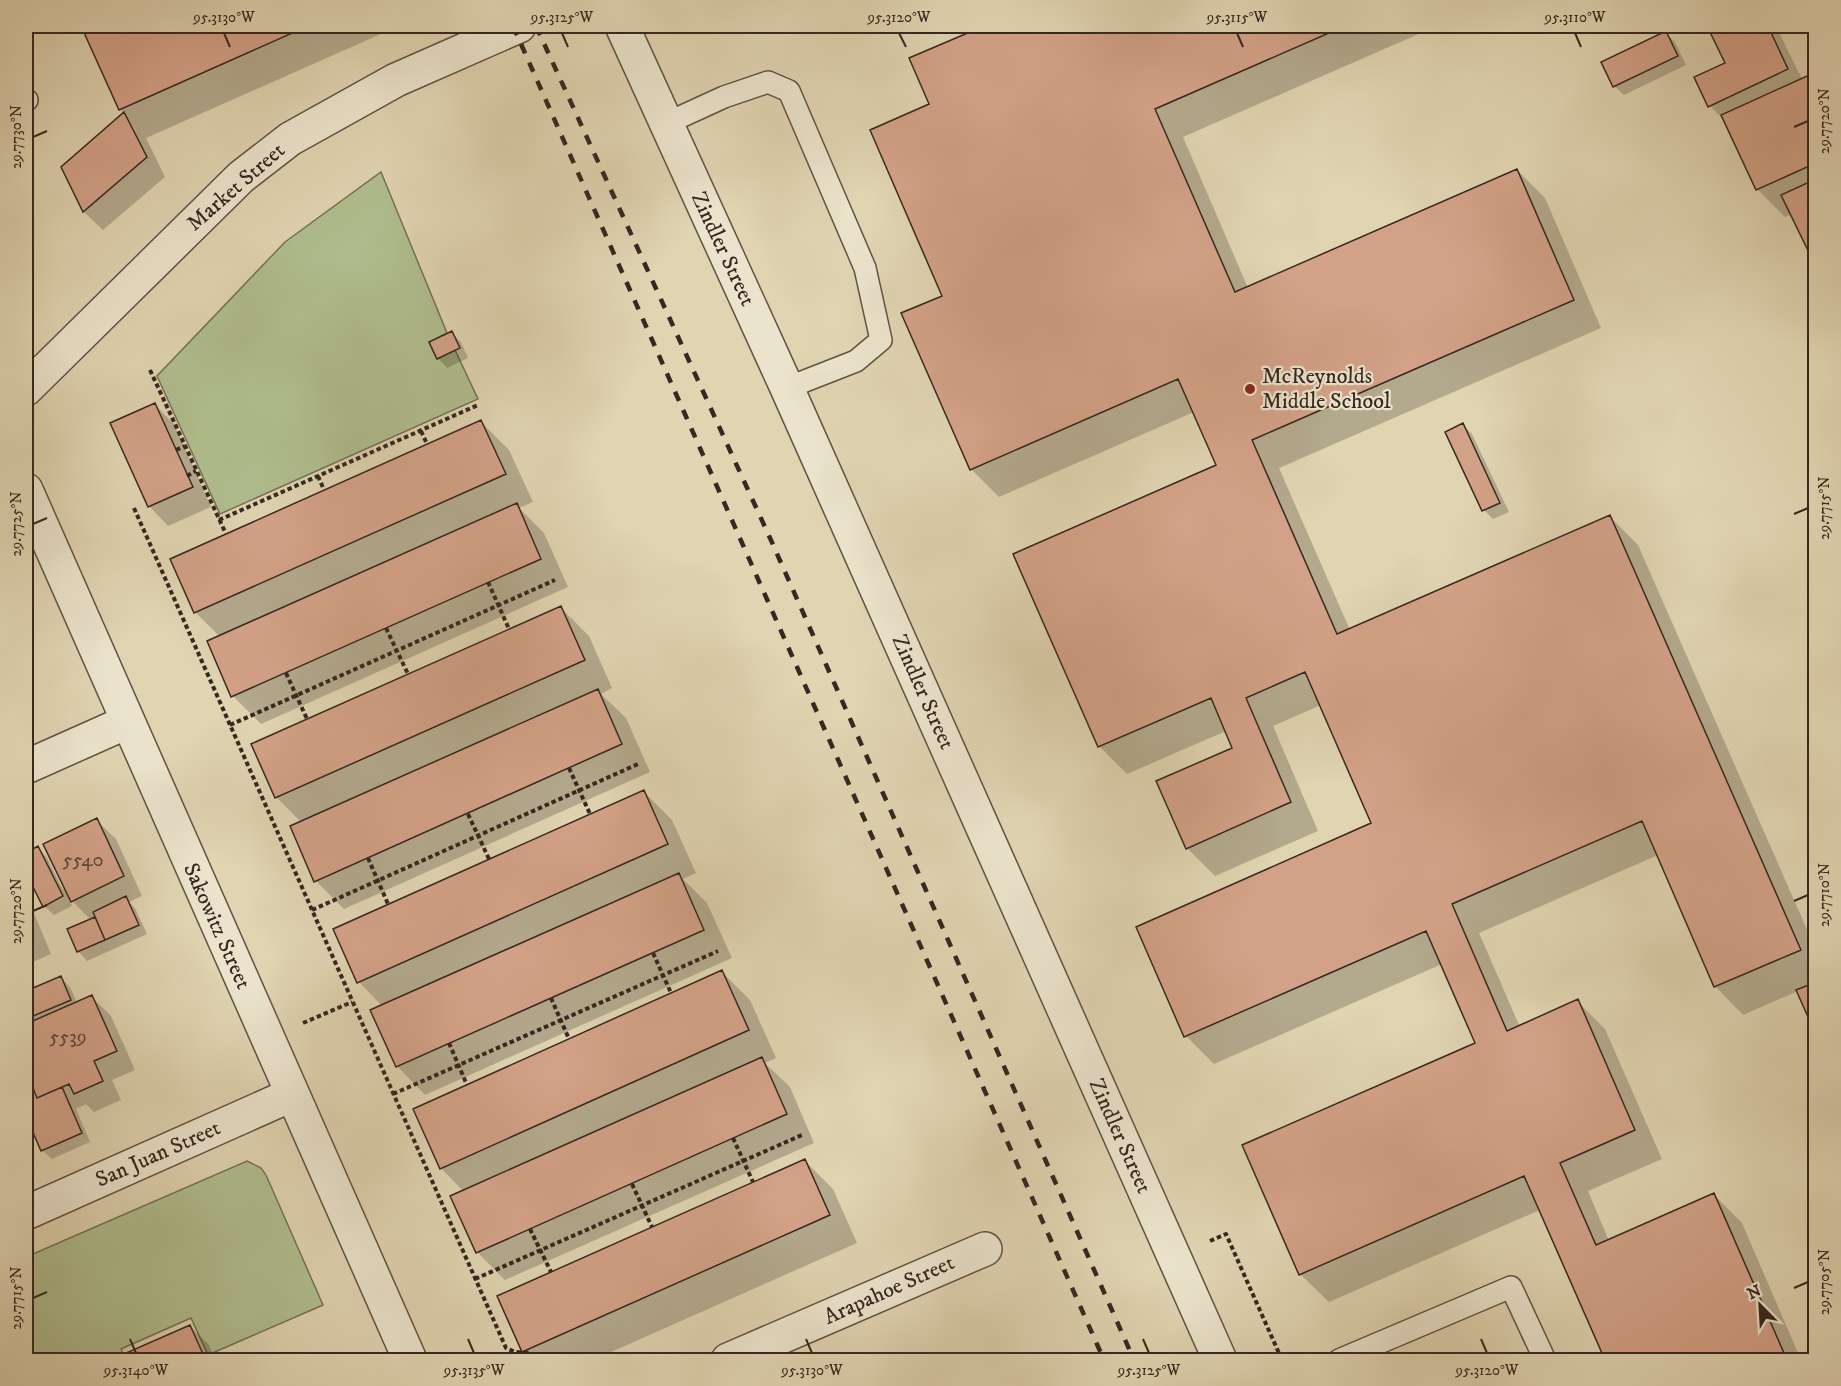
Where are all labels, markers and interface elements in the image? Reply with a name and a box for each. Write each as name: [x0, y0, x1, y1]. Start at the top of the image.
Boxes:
text: 95.3130°W: [192, 8, 255, 27]
text: 95.3125°W: [530, 8, 593, 27]
text: 95.3120°W: [866, 8, 931, 27]
text: 95.3115°W: [1206, 8, 1268, 27]
text: 95.3110°W: [1543, 8, 1606, 27]
text: 29.7720°N: [1815, 88, 1834, 154]
text: 29.7730°N: [7, 105, 26, 169]
street label: Market Street: [181, 137, 291, 237]
street label: Zindler Street: [685, 188, 761, 310]
place label: McReynolds Middle School: [1262, 363, 1391, 415]
marker: McReynolds Middle School: [1243, 382, 1257, 396]
text: 29.7715°N: [1815, 476, 1834, 540]
text: 29.7725°N: [7, 491, 26, 557]
street label: Zindler Street: [886, 630, 960, 754]
house number: 5540: [62, 848, 104, 873]
street label: Sakowitz Street: [177, 859, 257, 993]
text: 29.7710°N: [1815, 863, 1834, 927]
text: 29.7720°N: [7, 878, 26, 944]
house number: 5539: [49, 1025, 87, 1050]
street label: Zindler Street: [1083, 1074, 1157, 1198]
street label: San Juan Street: [91, 1114, 225, 1194]
street label: Arapahoe Street: [820, 1249, 958, 1331]
text: 29.7705°N: [1815, 1249, 1834, 1315]
text: 29.7715°N: [7, 1266, 26, 1330]
north arrow: [1730, 1275, 1790, 1335]
text: N: [1744, 1280, 1764, 1304]
text: 95.3140°W: [103, 1361, 168, 1380]
text: 95.3135°W: [443, 1361, 505, 1380]
text: 95.3130°W: [780, 1361, 843, 1380]
text: 95.3125°W: [1117, 1361, 1180, 1380]
text: 95.3120°W: [1454, 1361, 1519, 1380]

